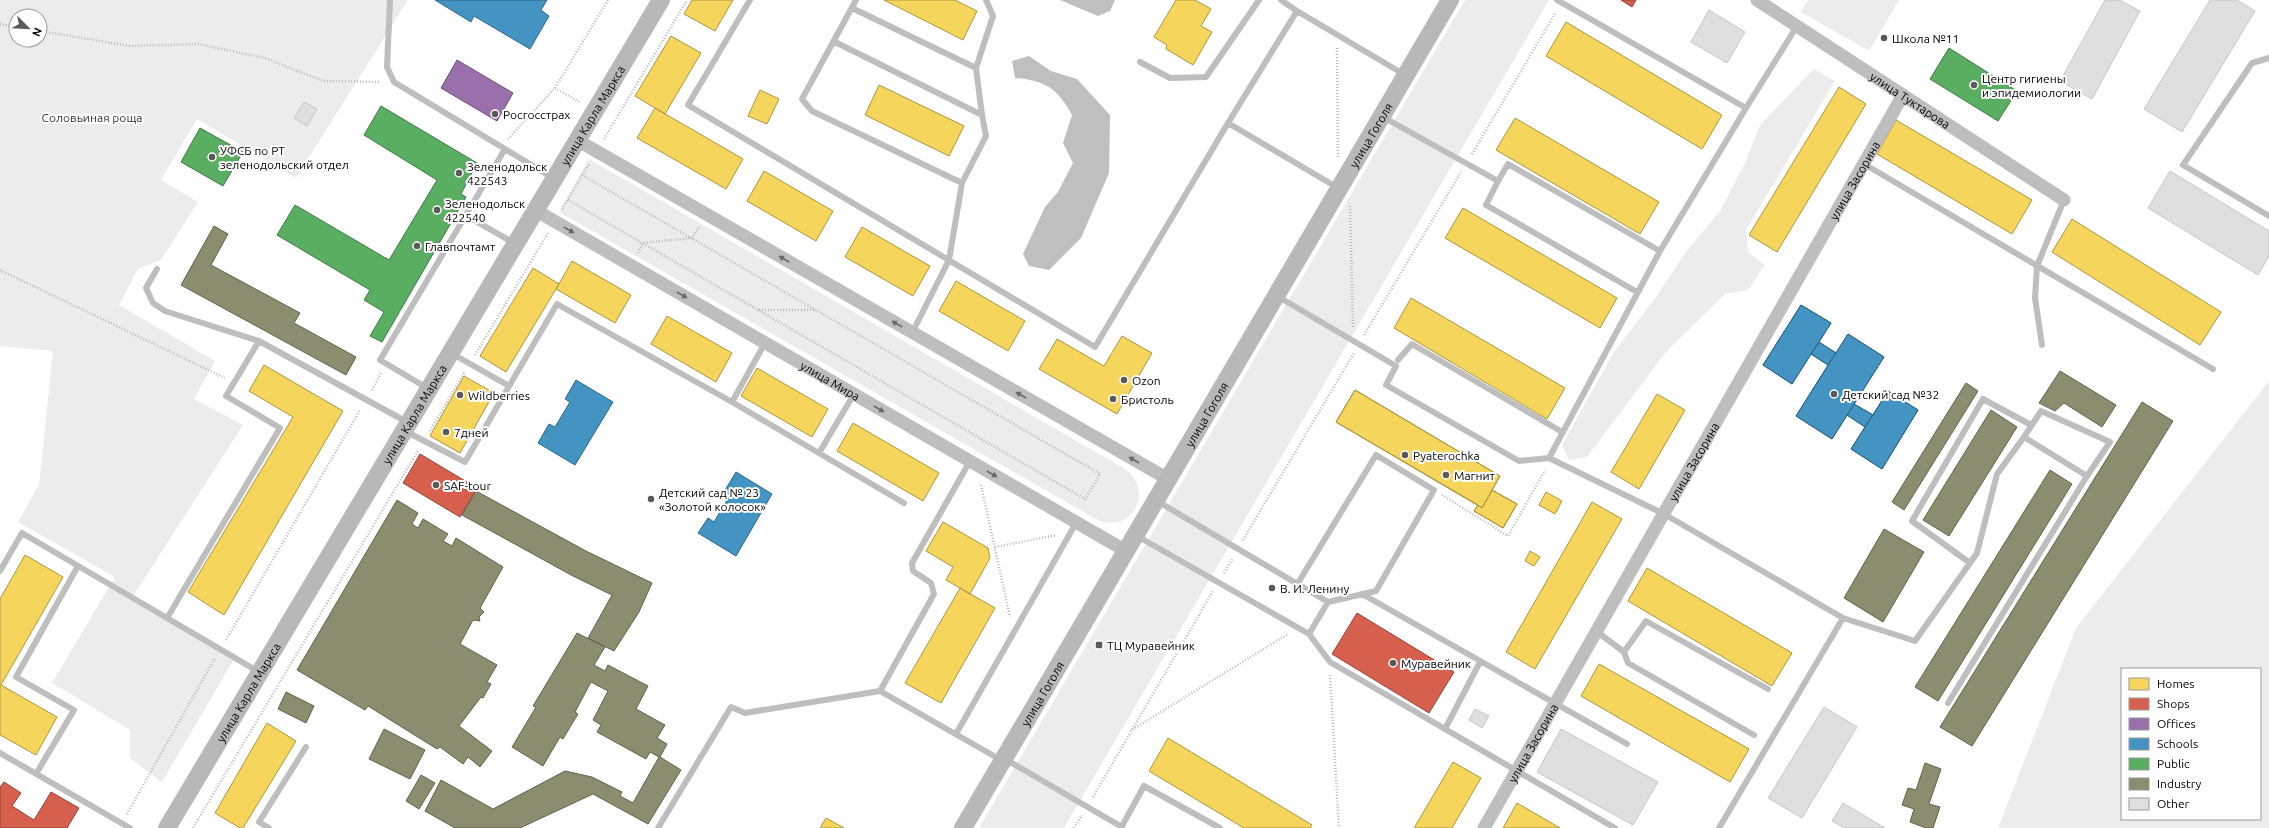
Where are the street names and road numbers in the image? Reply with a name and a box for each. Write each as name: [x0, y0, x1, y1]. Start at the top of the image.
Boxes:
street label: улица Карла Маркса: [558, 63, 627, 167]
street label: улица Туктарова: [1868, 69, 1953, 131]
street label: улица Гоголя: [1347, 100, 1395, 170]
street label: улица Засорина: [1827, 139, 1882, 222]
street label: улица Мира: [798, 358, 862, 403]
street label: улица Карла Маркса: [379, 362, 449, 466]
street label: улица Гоголя: [1182, 380, 1230, 449]
street label: улица Засорина: [1666, 420, 1721, 503]
street label: улица Карла Маркса: [213, 640, 283, 744]
street label: улица Гоголя: [1018, 659, 1066, 728]
street label: улица Засорина: [1505, 701, 1560, 785]

